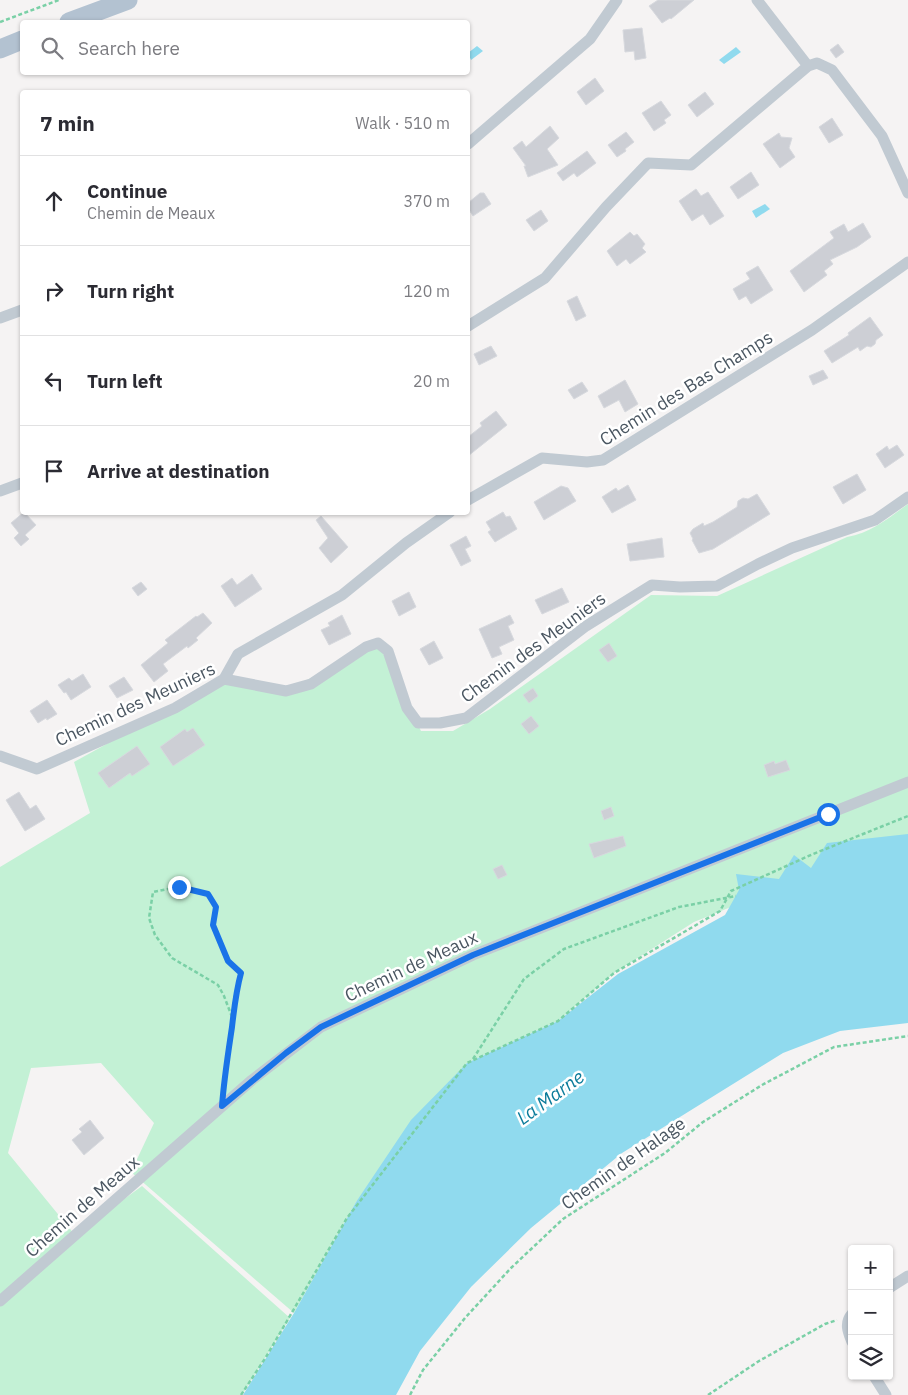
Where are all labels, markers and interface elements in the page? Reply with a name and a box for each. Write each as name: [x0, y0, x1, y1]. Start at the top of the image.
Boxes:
search box: [20, 20, 470, 75]
icon: search: [38, 34, 66, 62]
text: Search here: [78, 36, 180, 60]
text: 7 min: [40, 109, 95, 137]
text: Walk · 510 m: [355, 113, 450, 133]
text: Continue: [87, 179, 167, 203]
icon: ahead: [40, 187, 68, 215]
text: 370 m: [403, 191, 450, 211]
text: Chemin de Meaux: [87, 203, 215, 223]
icon: right: [40, 277, 68, 305]
text: Turn right: [87, 279, 174, 303]
text: 120 m: [403, 281, 450, 301]
street label: Chemin des Bas Champs: [595, 325, 777, 451]
icon: left: [40, 367, 68, 395]
text: Turn left: [87, 369, 163, 393]
text: 20 m: [413, 371, 450, 391]
icon: arrive: [40, 457, 68, 485]
text: Arrive at destination: [87, 459, 270, 483]
street label: Chemin des Meuniers: [456, 587, 610, 707]
street label: Chemin des Meuniers: [51, 657, 219, 751]
route start: [817, 803, 840, 826]
route end: [168, 876, 191, 899]
street label: Chemin de Meaux: [341, 925, 481, 1007]
water label: La Marne: [511, 1064, 589, 1130]
street label: Chemin de Halage: [556, 1111, 690, 1214]
street label: Chemin de Meaux: [20, 1150, 144, 1262]
map controls: [848, 1245, 893, 1380]
button: +: [848, 1245, 893, 1290]
button: −: [848, 1290, 893, 1335]
button: layers: [848, 1335, 893, 1380]

